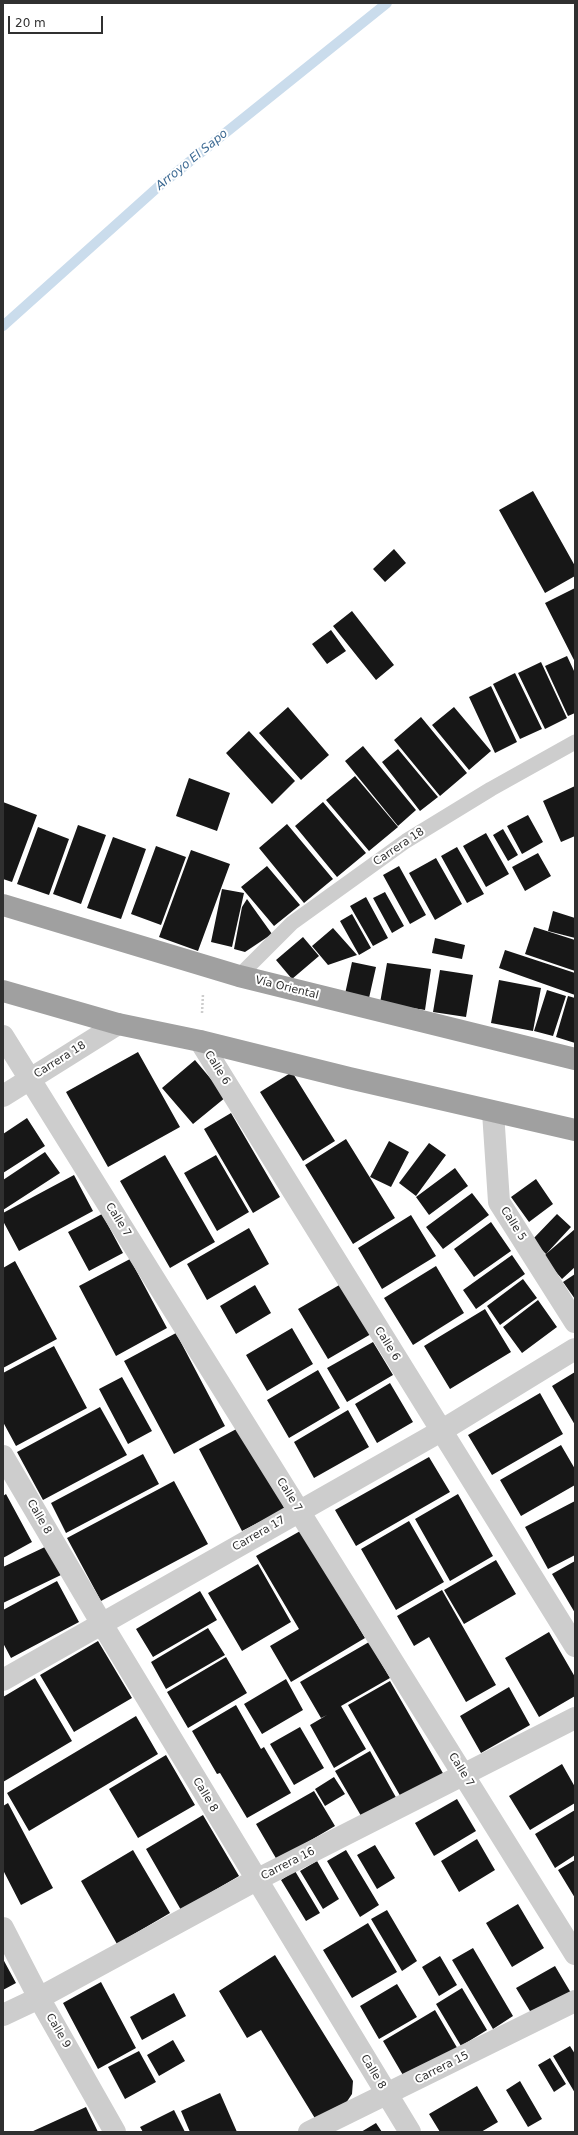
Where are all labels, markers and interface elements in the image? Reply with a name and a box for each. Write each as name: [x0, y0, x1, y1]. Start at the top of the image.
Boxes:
scale bar: [10, 8, 105, 34]
text: 20 m: [15, 16, 46, 30]
water label: Arroyo El Sapo: [153, 127, 231, 193]
street label: Carrera 18: [371, 825, 427, 869]
street label: Vía Oriental: [254, 974, 320, 1002]
street label: Carrera 18: [32, 1039, 88, 1081]
street label: Calle 6: [201, 1048, 233, 1088]
street label: Calle 7: [102, 1200, 134, 1240]
street label: Calle 5: [497, 1204, 529, 1244]
street label: Calle 6: [371, 1324, 403, 1364]
street label: Calle 7: [273, 1475, 305, 1515]
street label: Calle 8: [24, 1497, 54, 1537]
street label: Carrera 17: [230, 1514, 288, 1554]
street label: Calle 7: [445, 1750, 477, 1790]
street label: Calle 8: [190, 1775, 220, 1815]
street label: Carrera 16: [259, 1845, 317, 1883]
street label: Calle 9: [43, 2011, 73, 2051]
street label: Carrera 15: [413, 2049, 471, 2087]
street label: Calle 8: [358, 2052, 388, 2092]

